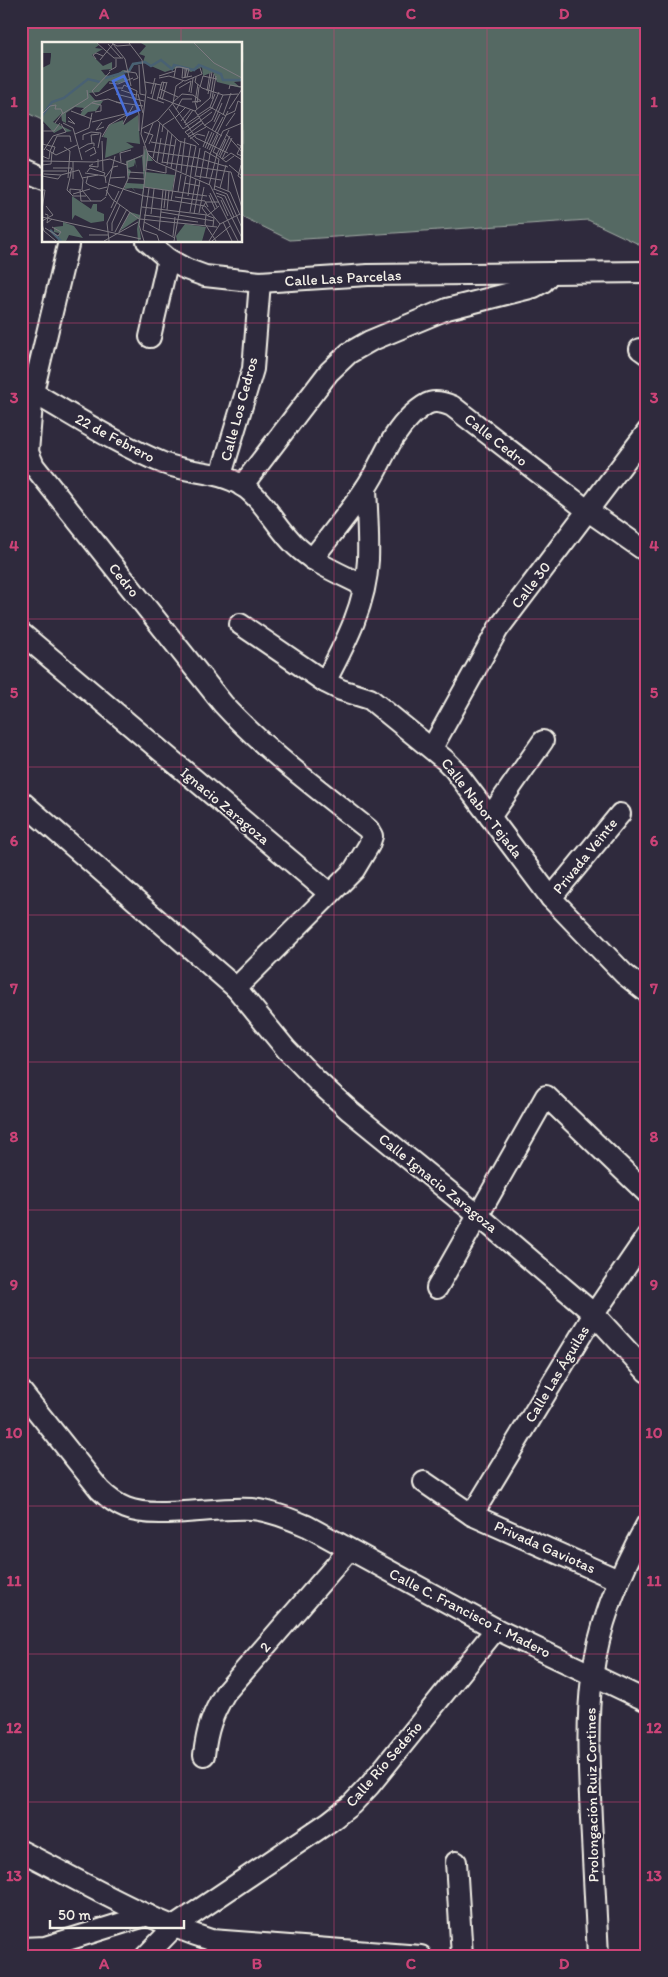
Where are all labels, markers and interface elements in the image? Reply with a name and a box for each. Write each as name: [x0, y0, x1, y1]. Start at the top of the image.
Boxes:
text: A: [98, 4, 110, 23]
text: B: [252, 4, 263, 23]
text: C: [406, 4, 417, 23]
text: D: [559, 4, 570, 23]
inset map: [42, 42, 242, 242]
text: 1: [10, 92, 18, 111]
text: 1: [650, 92, 658, 111]
text: 2: [10, 240, 19, 259]
text: 2: [650, 240, 659, 259]
street label: Calle Las Parcelas: [284, 266, 402, 290]
street label: Calle Los Cedros: [216, 355, 262, 463]
text: 3: [10, 388, 19, 407]
text: 3: [650, 388, 659, 407]
street label: 22 de Febrero: [72, 410, 158, 466]
street label: Calle Cedro: [461, 410, 531, 470]
text: 4: [9, 536, 19, 555]
text: 4: [649, 536, 659, 555]
street label: Calle 30: [508, 558, 554, 612]
street label: Cedro: [105, 559, 143, 601]
text: 5: [10, 683, 19, 702]
text: 5: [650, 683, 659, 702]
street label: Calle Nabor Tejada: [437, 754, 527, 862]
street label: Ignacio Zaragoza: [177, 764, 273, 849]
street label: Privada Veinte: [549, 814, 621, 898]
text: 6: [10, 831, 19, 850]
text: 6: [650, 831, 659, 850]
text: 7: [9, 979, 18, 998]
text: 7: [649, 979, 658, 998]
text: 8: [10, 1127, 19, 1146]
text: 8: [650, 1127, 659, 1146]
street label: Calle Ignacio Zaragoza: [375, 1130, 501, 1237]
text: 9: [10, 1275, 18, 1294]
text: 9: [650, 1275, 658, 1294]
street label: Calle Las Águilas: [521, 1322, 593, 1426]
text: 10: [5, 1423, 23, 1442]
text: 10: [645, 1423, 663, 1442]
street label: Privada Gaviotas: [492, 1517, 599, 1577]
street label: Calle C. Francisco I. Madero: [386, 1564, 554, 1662]
text: 11: [7, 1571, 22, 1590]
text: 11: [647, 1571, 662, 1590]
street label: 2: [256, 1638, 274, 1656]
street label: Prolongación Ruiz Cortines: [581, 1707, 603, 1882]
street label: Calle Río Sedeño: [342, 1717, 426, 1811]
text: 12: [6, 1718, 23, 1737]
text: 12: [646, 1718, 663, 1737]
text: 13: [6, 1866, 22, 1885]
text: 13: [646, 1866, 662, 1885]
scale bar: [50, 1897, 184, 1929]
text: 50 m: [58, 1906, 91, 1924]
text: A: [98, 1954, 110, 1973]
text: B: [252, 1954, 263, 1973]
text: C: [406, 1954, 417, 1973]
text: D: [559, 1954, 570, 1973]

